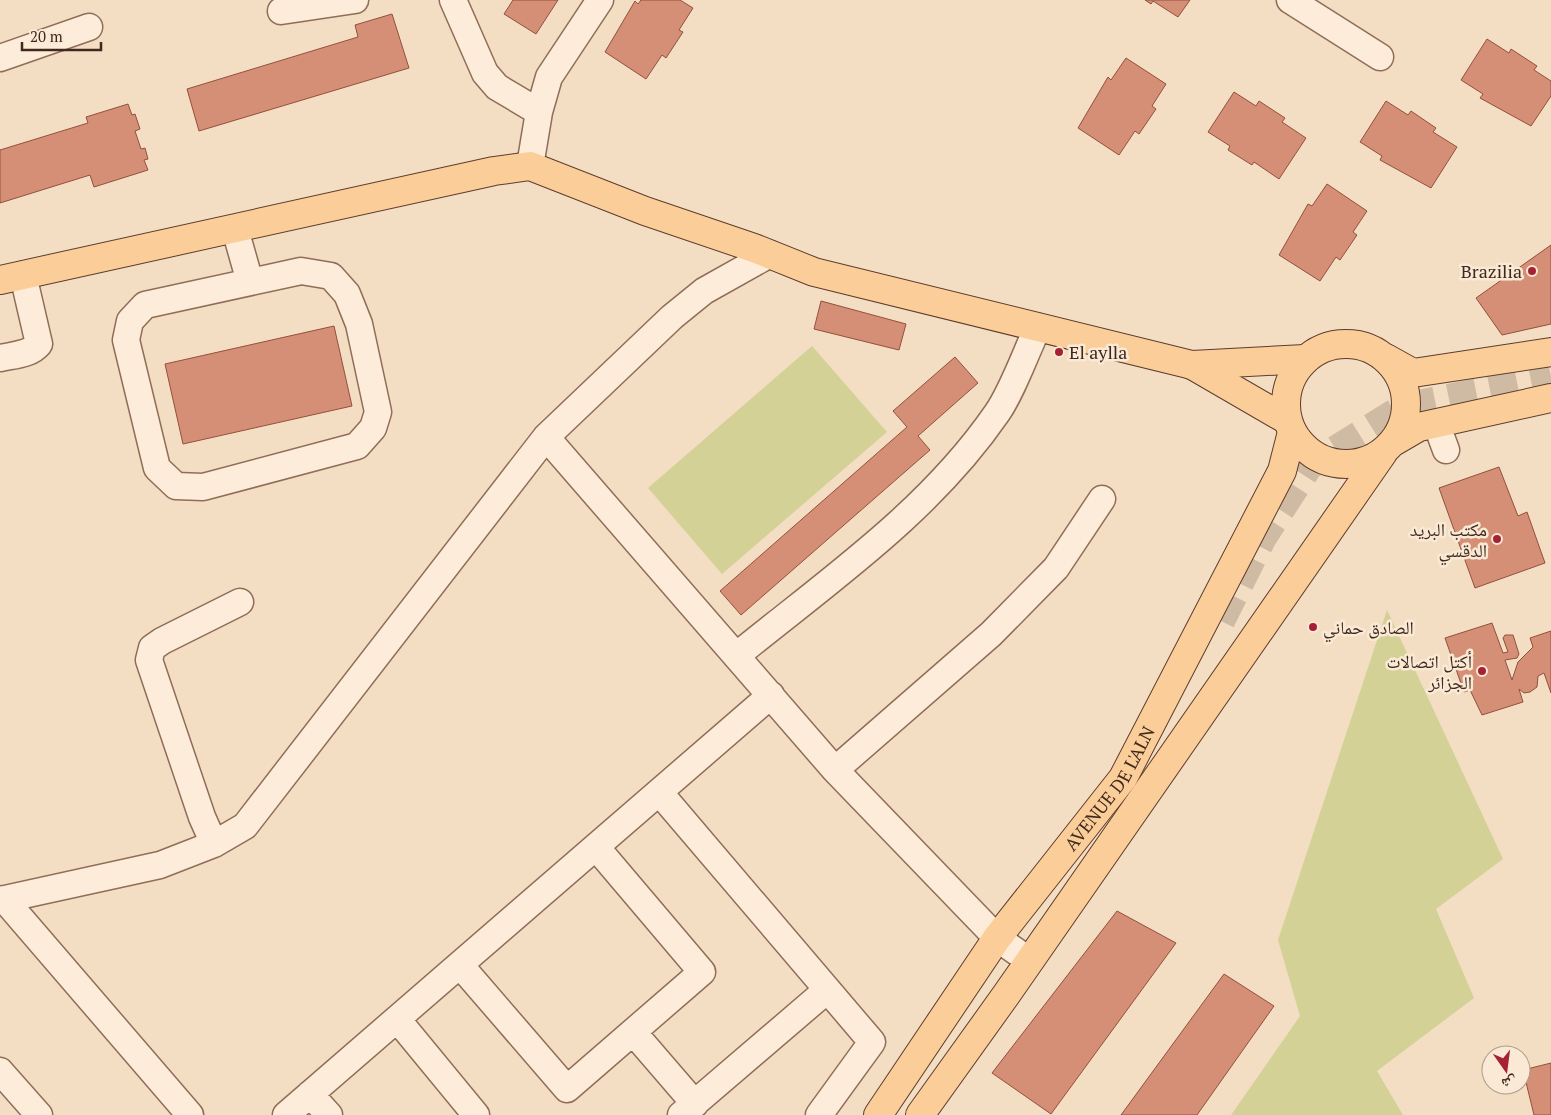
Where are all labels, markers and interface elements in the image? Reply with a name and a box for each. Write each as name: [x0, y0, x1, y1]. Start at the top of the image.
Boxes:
scale bar: [22, 20, 101, 52]
text: 20 m: [30, 26, 63, 46]
place label: Brazilia: [1461, 259, 1522, 283]
marker: Brazilia: [1526, 265, 1538, 277]
place label: El aylla: [1069, 340, 1127, 364]
marker: El aylla: [1053, 346, 1065, 358]
place label: مكتب البريد الدقسي: [1410, 517, 1487, 566]
marker: مكتب البريد الدقسي: [1491, 533, 1503, 545]
place label: الصادق حماني: [1323, 615, 1414, 643]
marker: الصادق حماني: [1307, 621, 1319, 633]
place label: أكتل اتصالات الجزائر: [1387, 649, 1472, 694]
marker: أكتل اتصالات الجزائر: [1476, 665, 1488, 677]
street label: AVENUE DE L'ALN: [1059, 722, 1160, 855]
north arrow: [1481, 1045, 1531, 1095]
text: ش: [1500, 1072, 1519, 1094]

